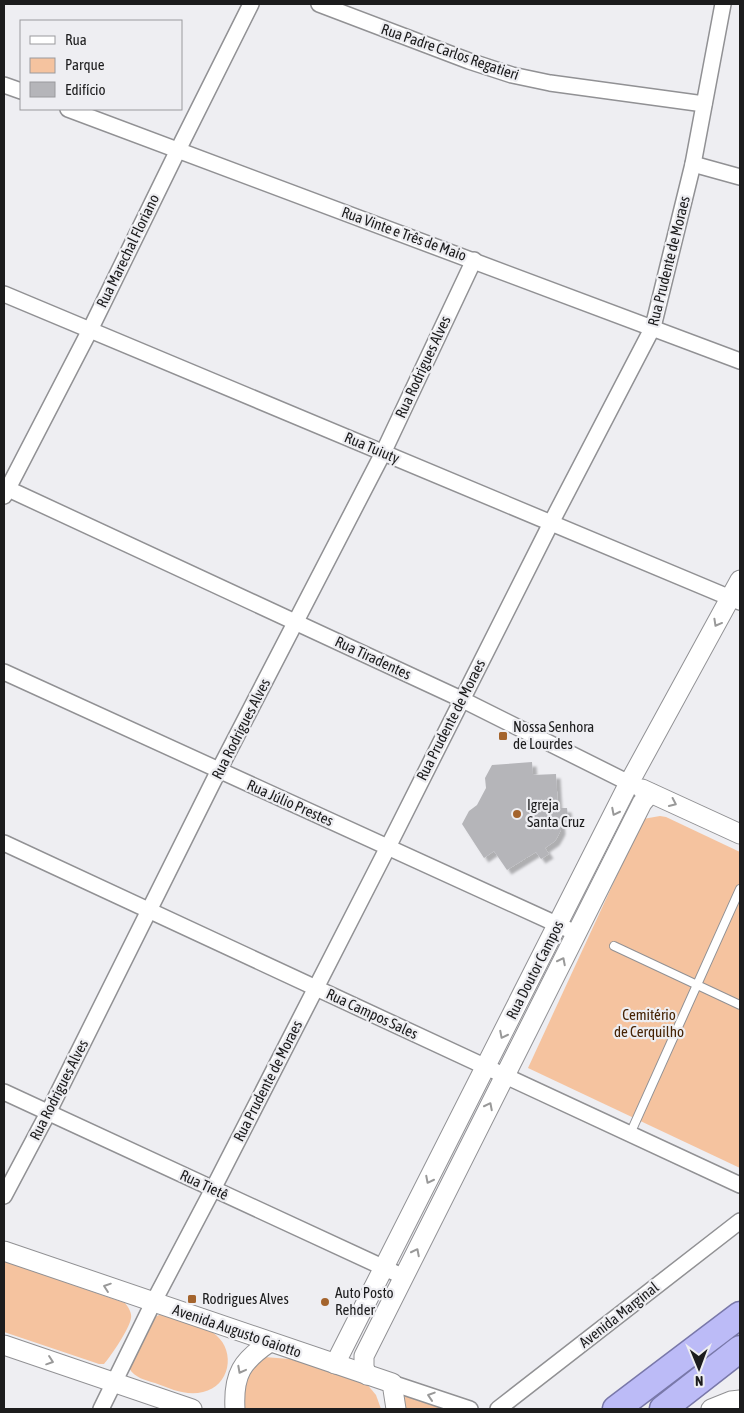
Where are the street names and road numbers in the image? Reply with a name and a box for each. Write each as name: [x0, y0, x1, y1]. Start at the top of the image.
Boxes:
street label: Rua Padre Carlos Regatieri: [379, 20, 521, 83]
street label: Rua Marechal Floriano: [93, 191, 162, 310]
street label: Rua Prudente de Moraes: [644, 194, 693, 328]
street label: Rua Vinte e Três de Maio: [339, 203, 469, 264]
street label: Rua Rodrigues Alves: [391, 313, 454, 420]
street label: Rua Tuiuty: [342, 428, 402, 467]
street label: Rua Tiradentes: [332, 632, 414, 683]
street label: Rua Prudente de Moraes: [413, 657, 488, 783]
street label: Rua Rodrigues Alves: [208, 676, 273, 782]
street label: Rua Júlio Prestes: [244, 776, 336, 829]
street label: Rua Doutor Campos: [502, 918, 567, 1022]
street label: Rua Campos Sales: [324, 985, 421, 1042]
street label: Rua Prudente de Moraes: [230, 1018, 305, 1144]
street label: Rua Rodrigues Alves: [26, 1037, 91, 1143]
street label: Rua Tietê: [177, 1166, 231, 1203]
street label: Avenida Marginal: [576, 1278, 662, 1351]
street label: Avenida Augusto Gaiotto: [171, 1301, 304, 1361]

